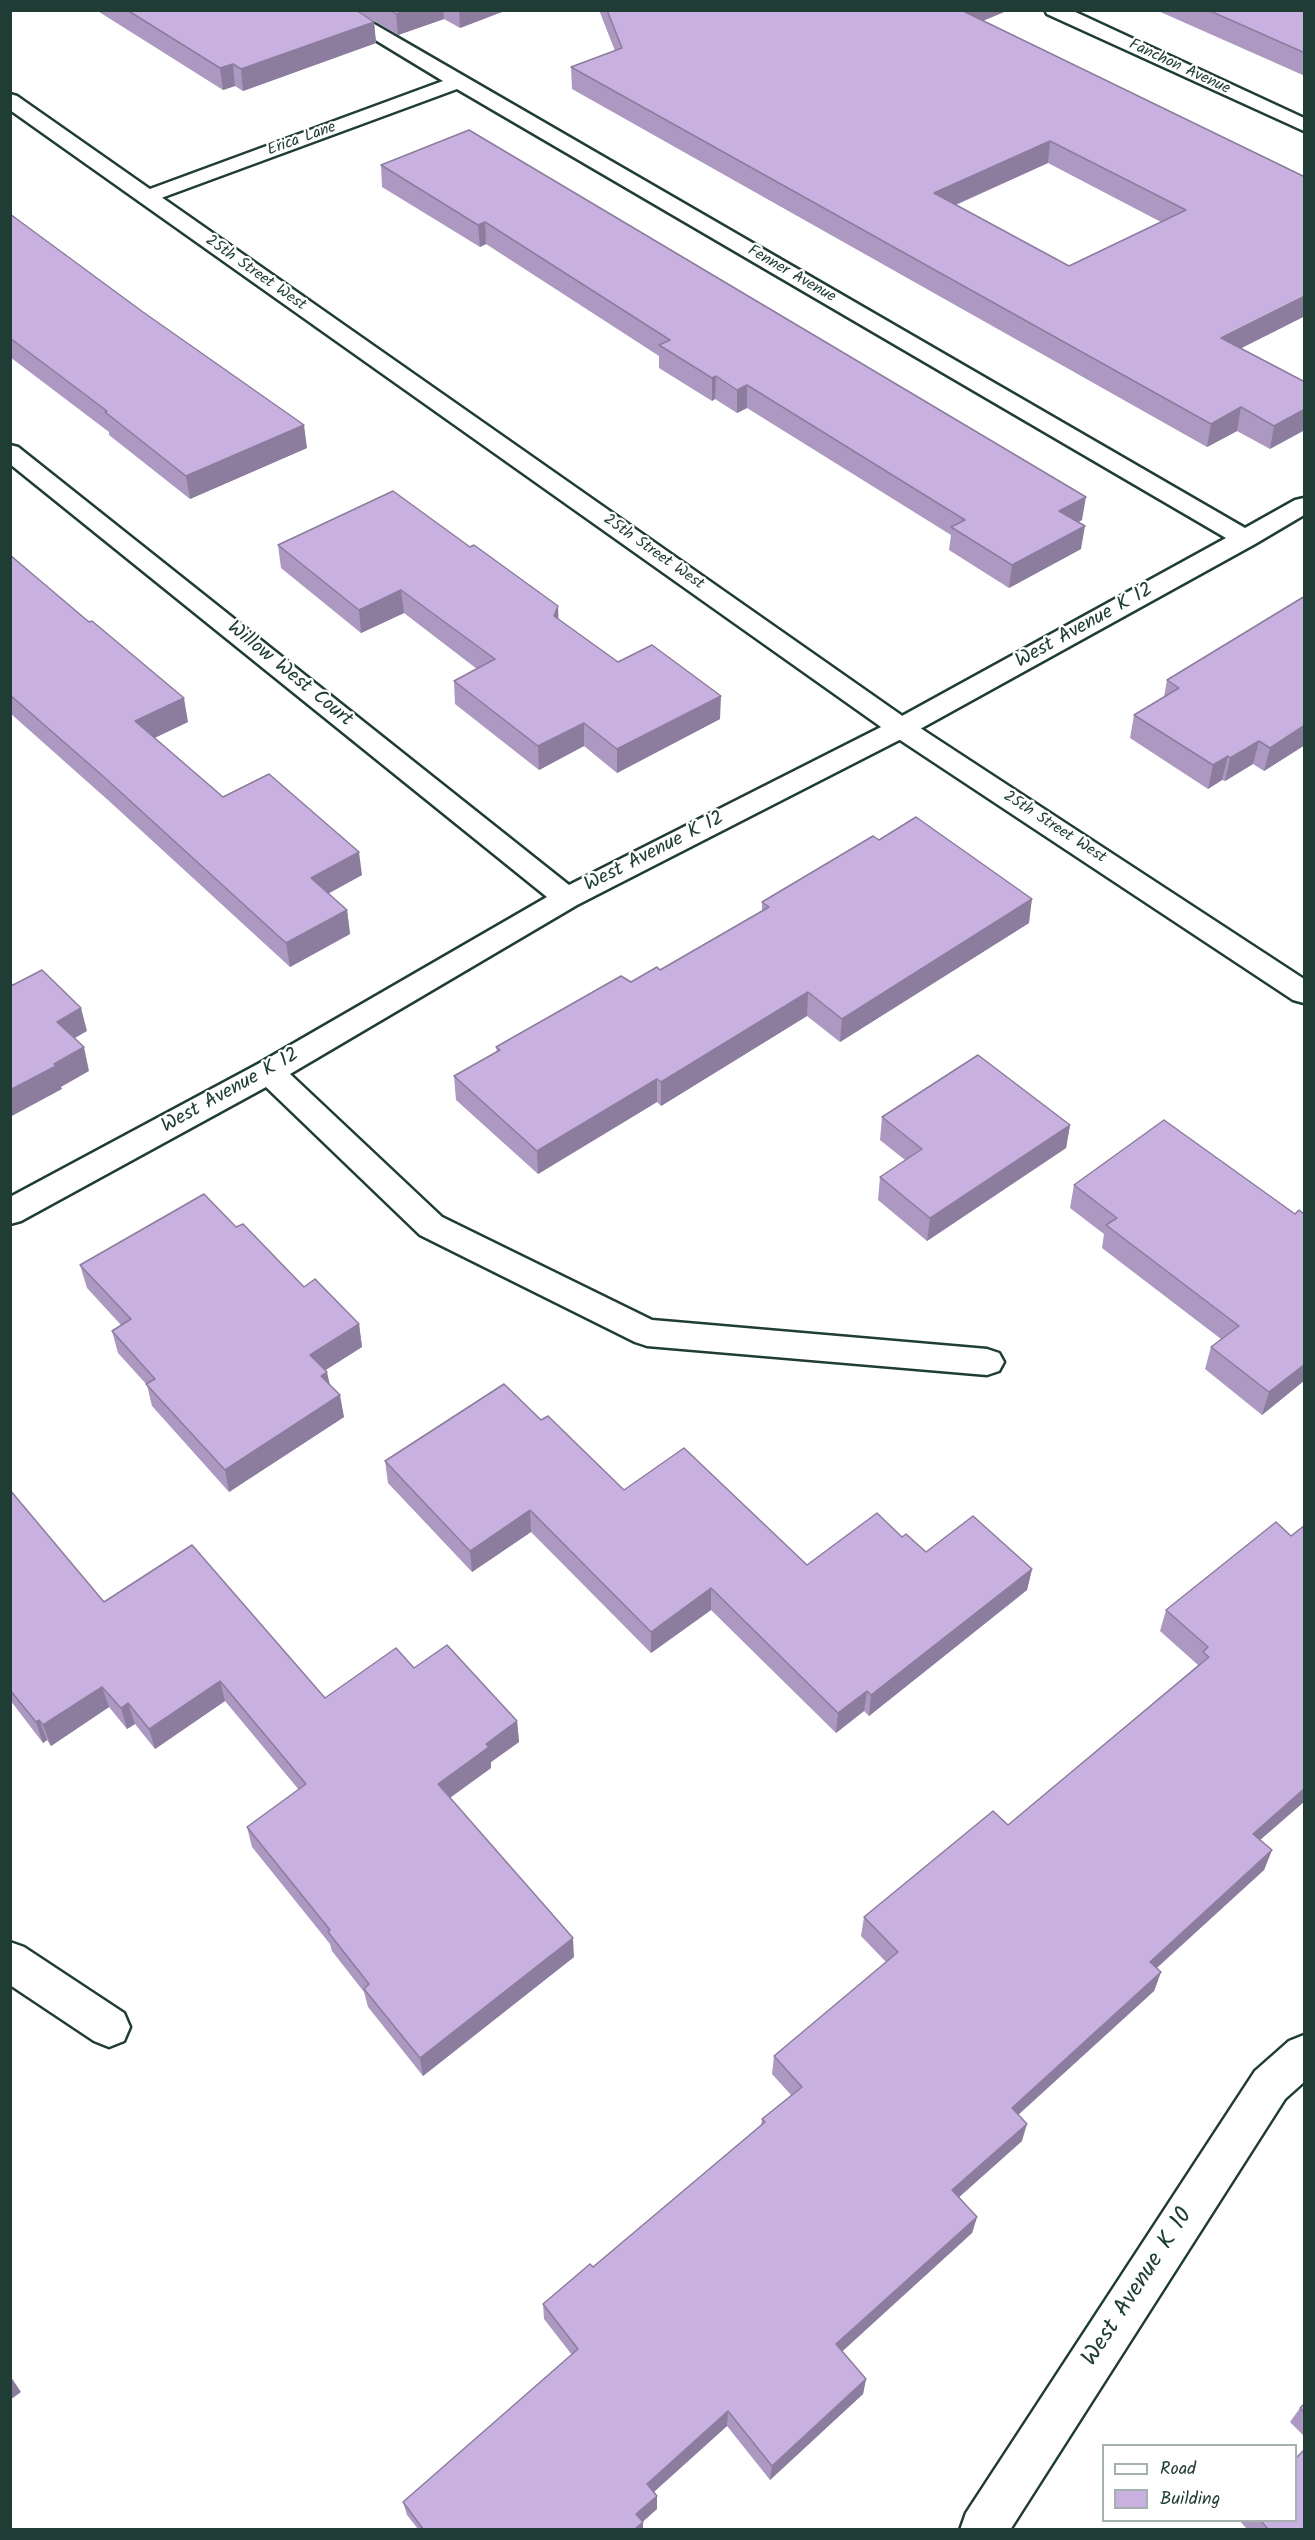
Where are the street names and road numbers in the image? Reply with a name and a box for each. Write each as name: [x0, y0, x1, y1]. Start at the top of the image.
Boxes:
street label: Fanchon Avenue: [1125, 36, 1233, 100]
street label: Erica Lane: [265, 119, 339, 161]
street label: 25th Street West: [201, 232, 309, 316]
street label: Fenner Avenue: [743, 242, 839, 308]
street label: 25th Street West: [599, 511, 707, 595]
street label: West Avenue K 12: [1012, 579, 1158, 675]
street label: Willow West Court: [221, 617, 357, 733]
street label: 25th Street West: [999, 788, 1109, 868]
street label: West Avenue K 12: [581, 807, 729, 899]
street label: West Avenue K 12: [158, 1044, 304, 1140]
street label: West Avenue K 10: [1077, 2204, 1201, 2372]

